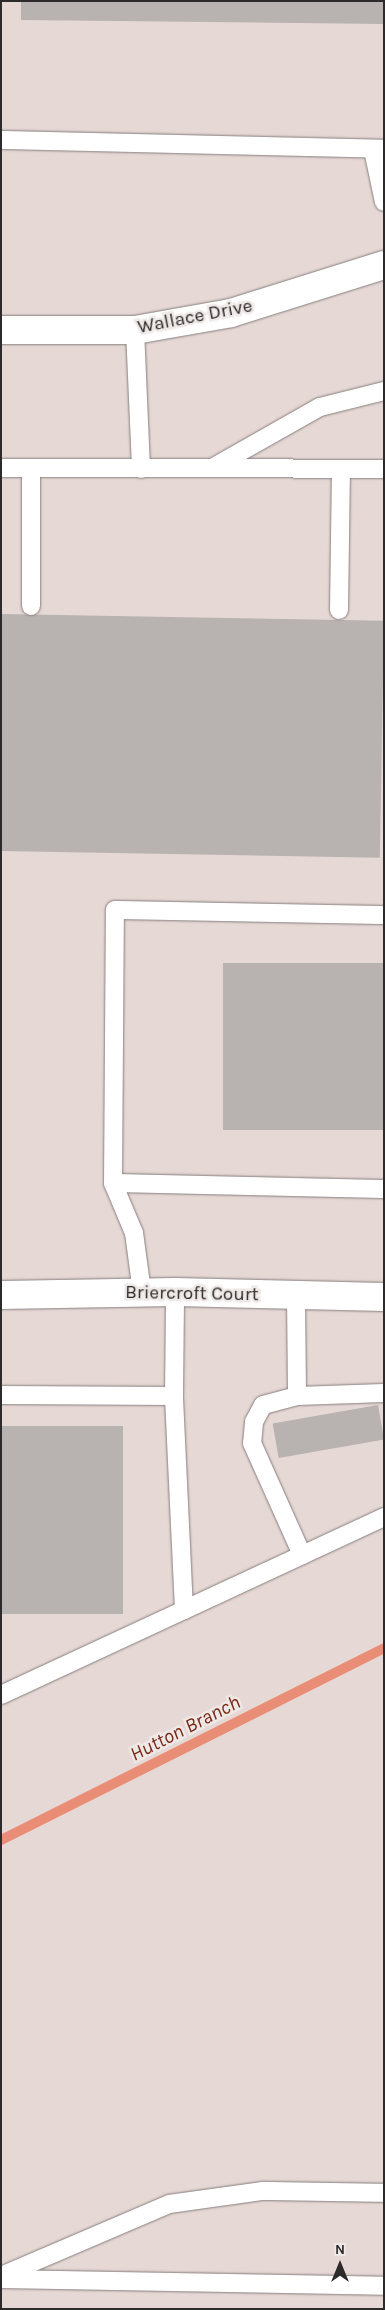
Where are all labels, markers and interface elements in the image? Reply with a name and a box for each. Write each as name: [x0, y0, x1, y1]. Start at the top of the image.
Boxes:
street label: Wallace Drive: [136, 295, 254, 339]
street label: Briercroft Court: [125, 1281, 259, 1307]
water label: Hutton Branch: [126, 1690, 244, 1766]
north arrow: [315, 2240, 365, 2290]
text: N: [335, 2241, 345, 2258]

